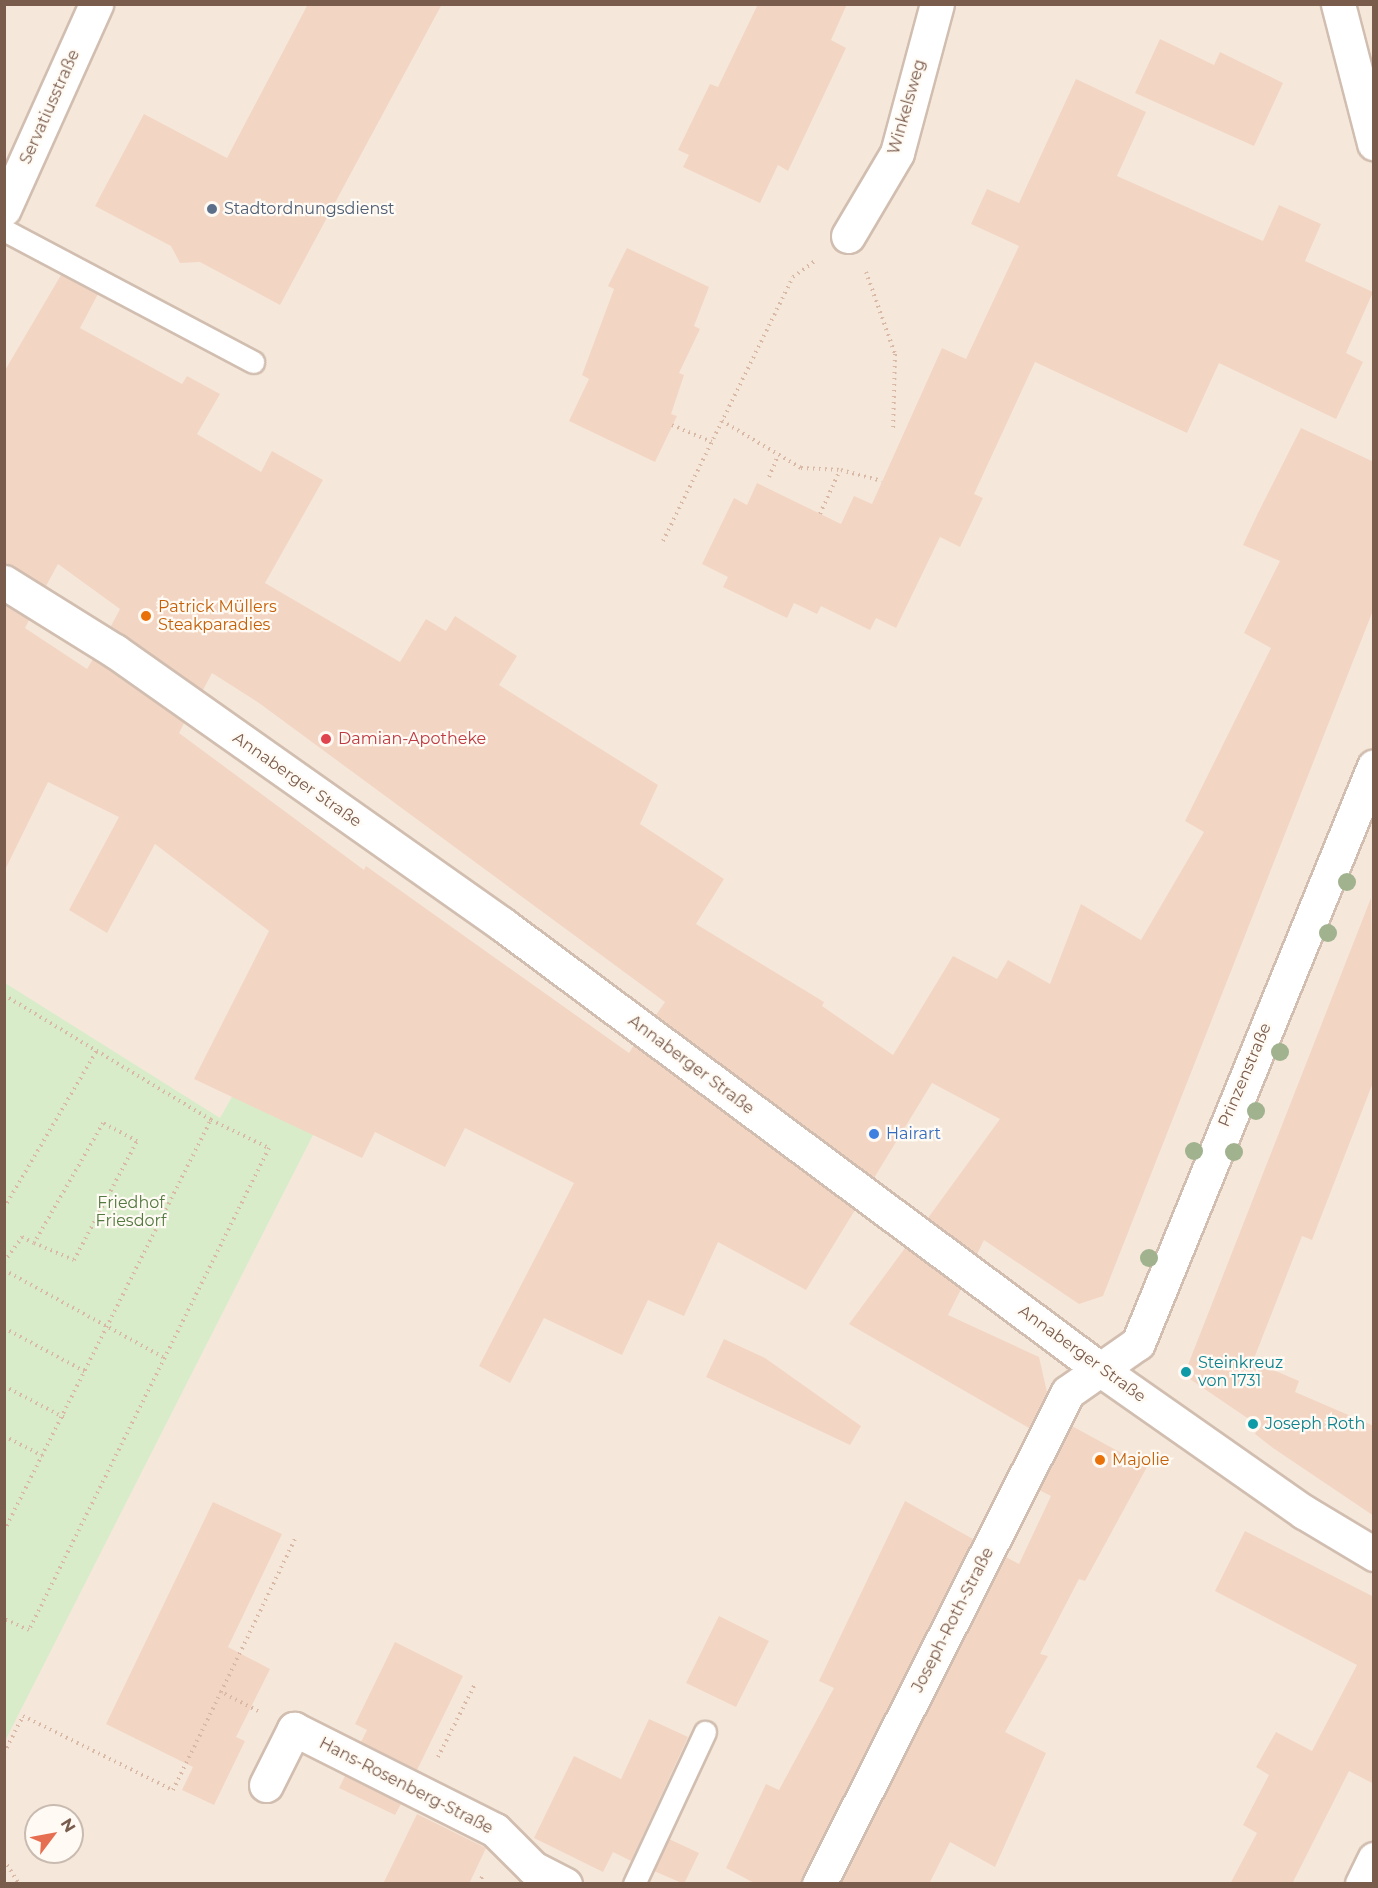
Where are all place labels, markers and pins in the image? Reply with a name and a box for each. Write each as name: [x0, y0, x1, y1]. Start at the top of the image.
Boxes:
place label: Stadtordnungsdienst: [224, 199, 395, 219]
marker: Stadtordnungsdienst: [205, 202, 219, 216]
place label: Patrick Müllers Steakparadies: [158, 597, 277, 635]
marker: Patrick Müllers Steakparadies: [139, 609, 153, 623]
place label: Damian-Apotheke: [338, 729, 486, 749]
marker: Damian-Apotheke: [319, 732, 333, 746]
place label: Hairart: [886, 1124, 941, 1144]
marker: Hairart: [867, 1127, 881, 1141]
place label: Steinkreuz von 1731: [1198, 1353, 1283, 1391]
marker: Steinkreuz von 1731: [1179, 1365, 1193, 1379]
place label: Joseph Roth: [1265, 1414, 1365, 1434]
marker: Joseph Roth: [1246, 1417, 1260, 1431]
place label: Majolie: [1112, 1450, 1169, 1470]
marker: Majolie: [1093, 1453, 1107, 1467]

